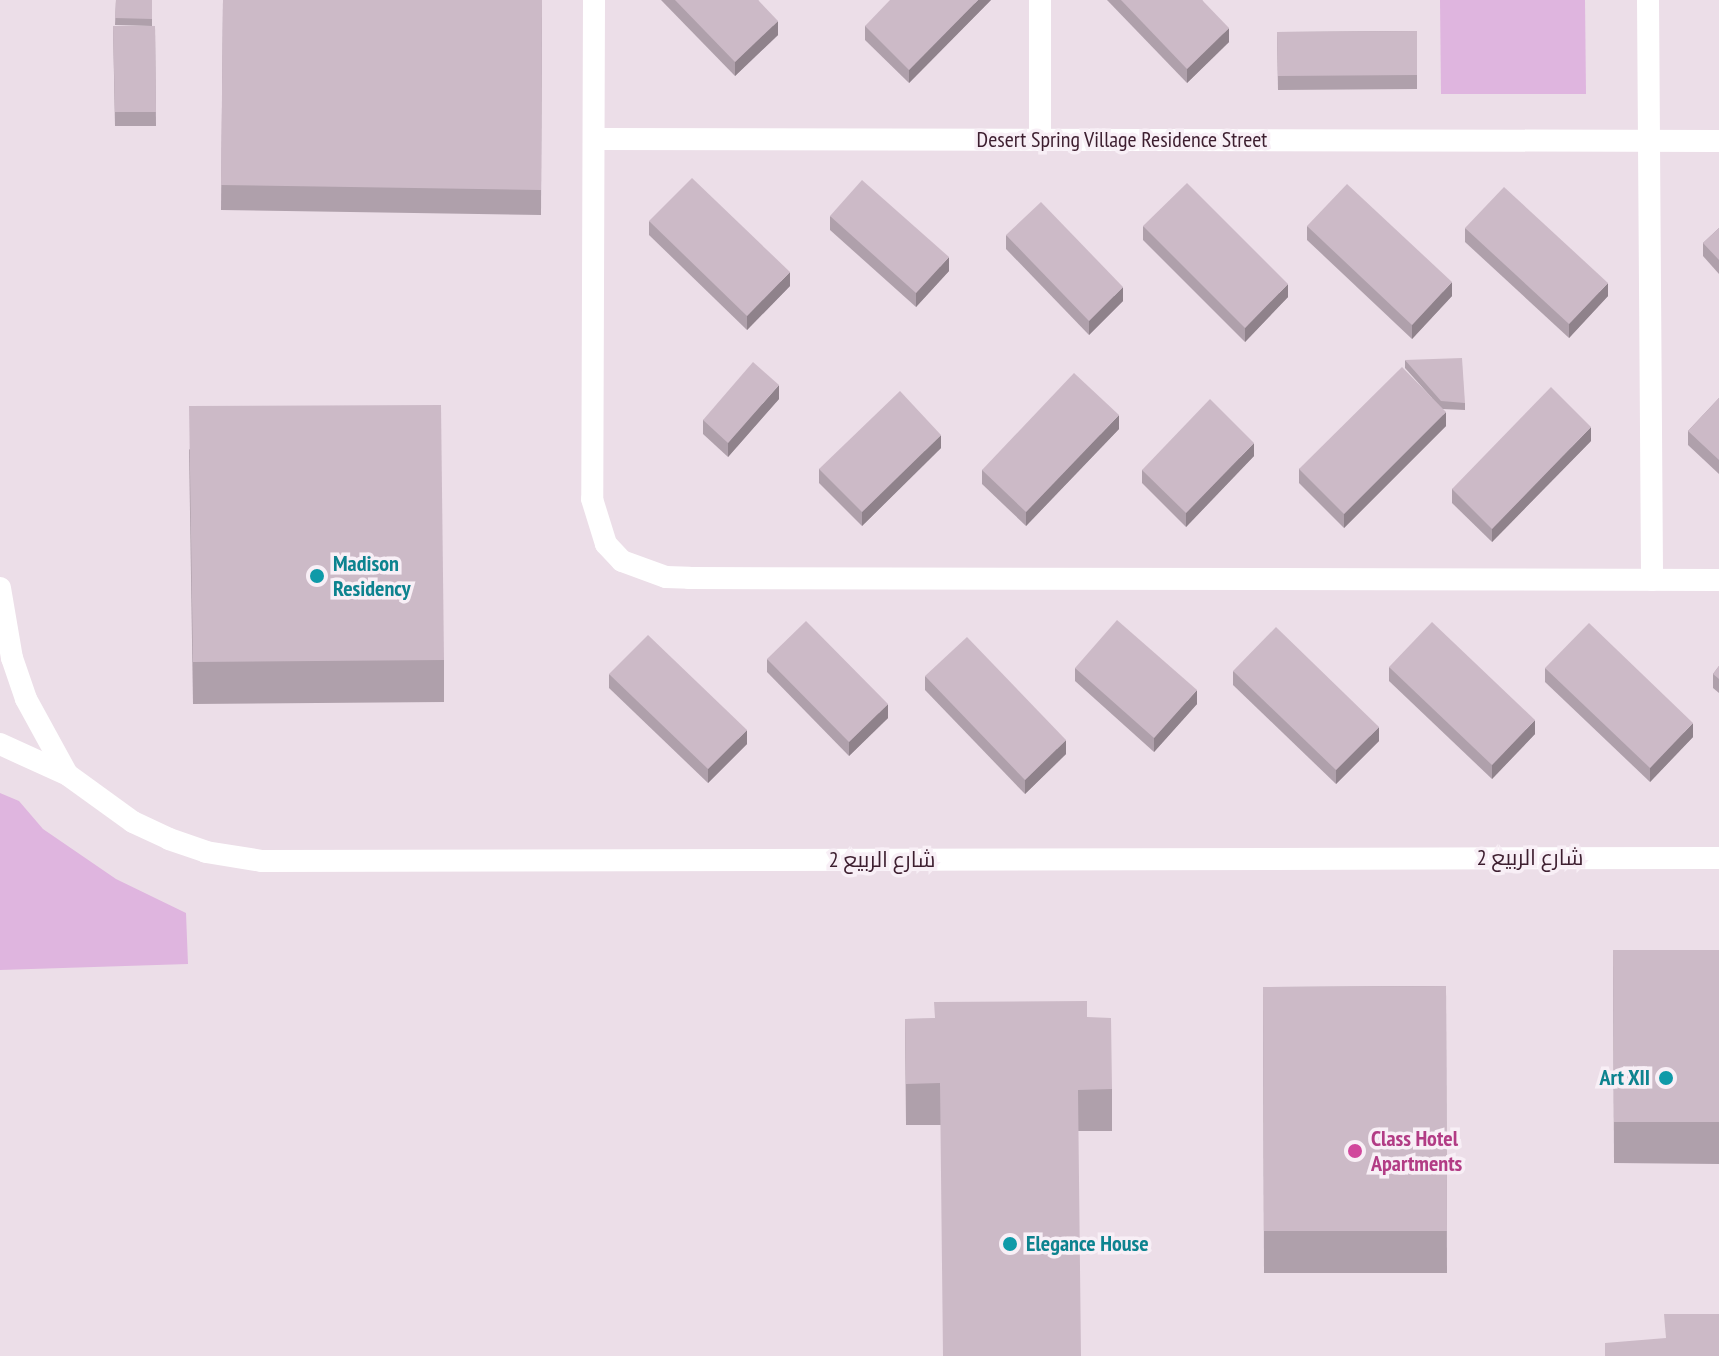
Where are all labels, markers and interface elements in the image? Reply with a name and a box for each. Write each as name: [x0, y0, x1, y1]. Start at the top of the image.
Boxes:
street label: Desert Spring Village Residence Street: [976, 127, 1268, 153]
place label: Madison Residency: [333, 550, 411, 602]
marker: Madison Residency: [308, 567, 326, 585]
street label: شارع الربيع 2: [1477, 845, 1583, 871]
street label: شارع الربيع 2: [829, 847, 935, 873]
place label: Art XII: [1599, 1065, 1650, 1091]
marker: Art XII: [1657, 1069, 1675, 1087]
place label: Class Hotel Apartments: [1371, 1125, 1462, 1176]
marker: Class Hotel Apartments: [1346, 1142, 1364, 1160]
place label: Elegance House: [1026, 1231, 1149, 1257]
marker: Elegance House: [1001, 1235, 1019, 1253]

